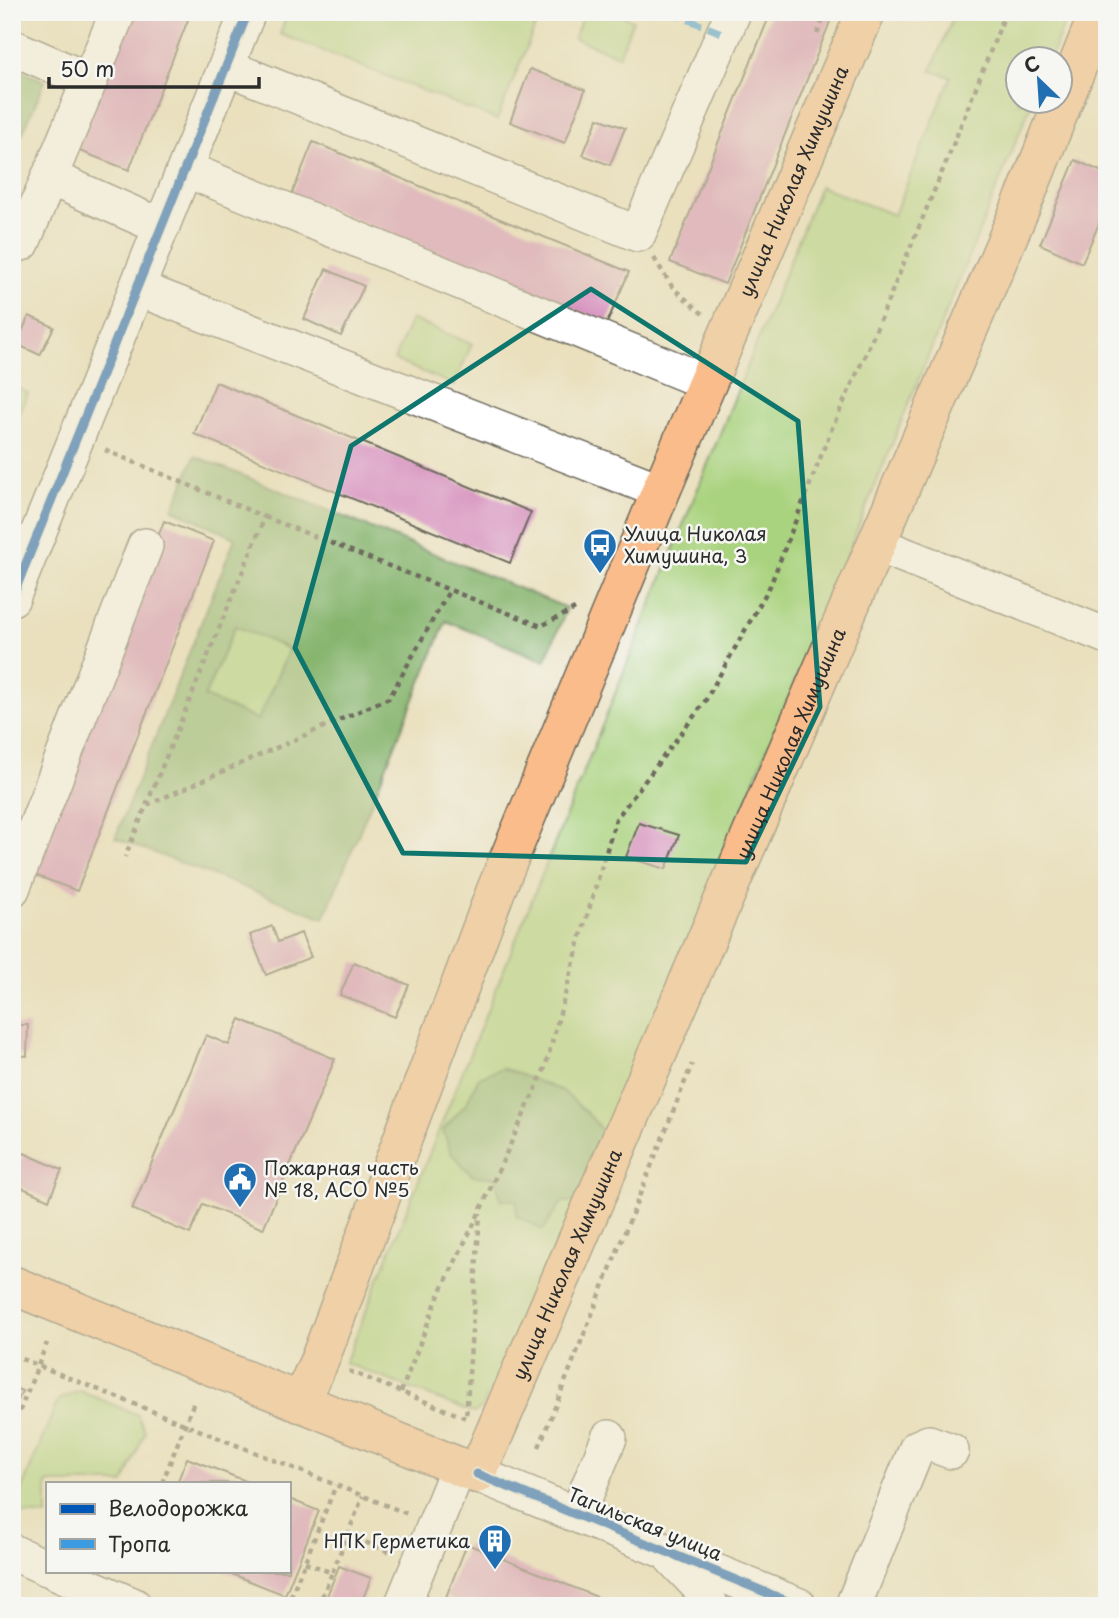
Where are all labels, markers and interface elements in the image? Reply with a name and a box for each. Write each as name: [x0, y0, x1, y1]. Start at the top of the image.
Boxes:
scale bar: [49, 46, 259, 90]
north arrow: [1004, 46, 1074, 116]
text: С: [1019, 48, 1044, 79]
text: 50 m: [60, 52, 114, 84]
street label: улица Николая Химушина: [731, 61, 855, 301]
place label: Улица Николая Химушина, 3: [624, 519, 767, 569]
bus stop icon: Улица Николая Химушина, 3: [581, 526, 619, 575]
street label: улица Николая Химушина: [728, 623, 852, 863]
street label: улица Николая Химушина: [504, 1144, 628, 1384]
place label: Пожарная часть № 18, АСО №5: [264, 1153, 419, 1203]
public building icon: Пожарная часть № 18, АСО №5: [221, 1160, 259, 1209]
street label: Тагильская улица: [564, 1479, 727, 1567]
legend: [46, 1482, 290, 1572]
text: Велодорожка: [108, 1491, 249, 1523]
building icon: НПК Герметика: [476, 1522, 514, 1571]
place label: НПК Герметика: [324, 1526, 470, 1554]
text: Тропа: [108, 1527, 170, 1559]

